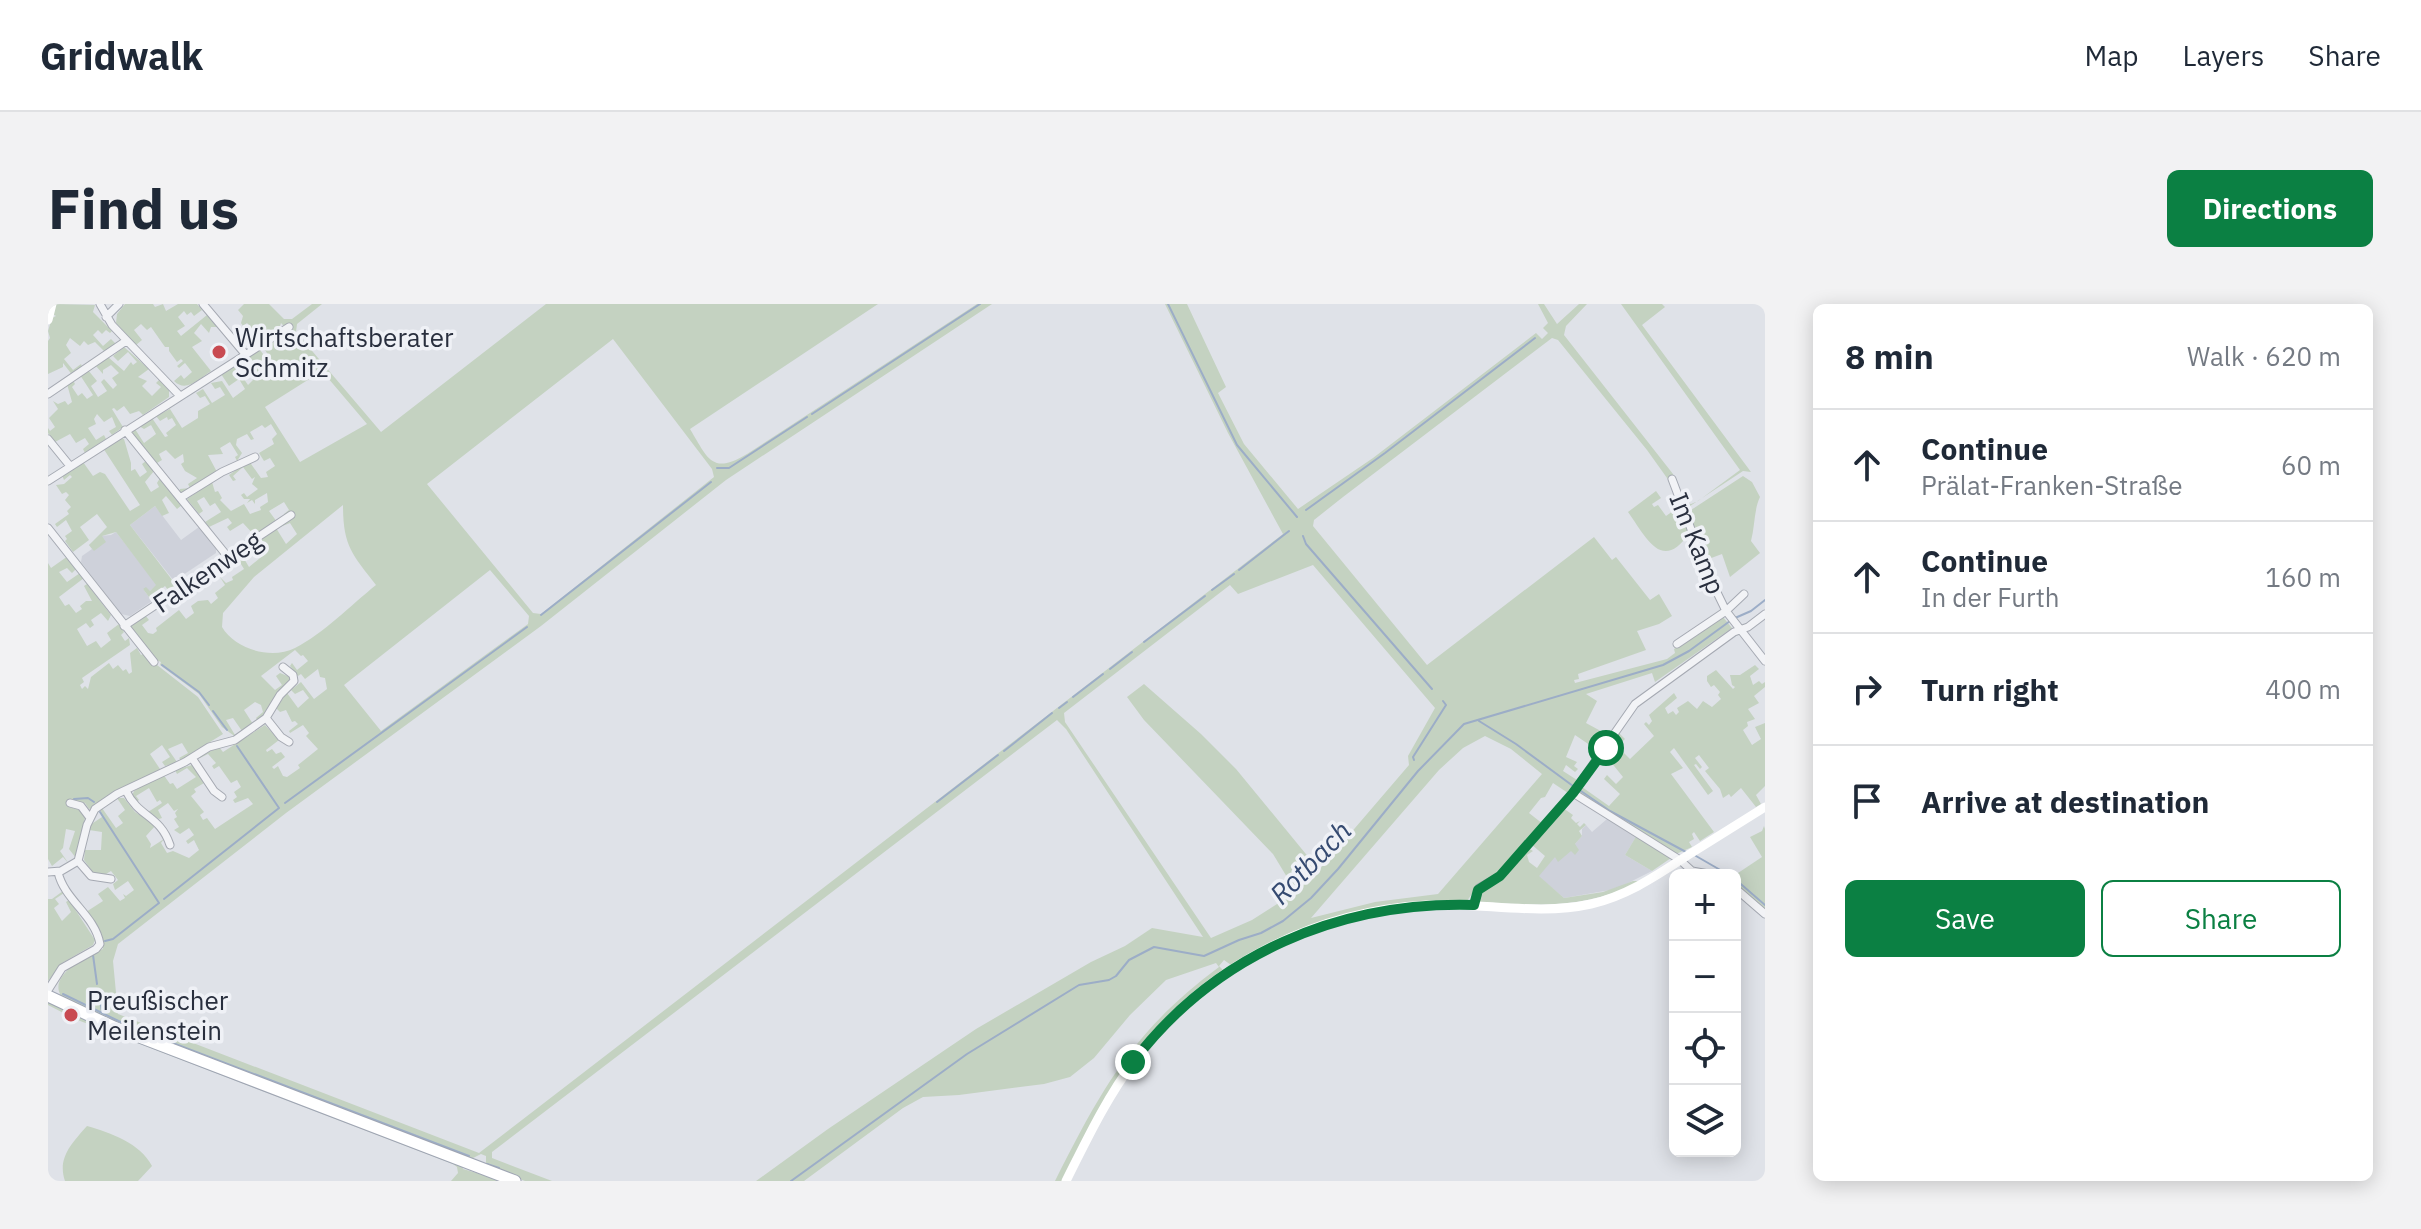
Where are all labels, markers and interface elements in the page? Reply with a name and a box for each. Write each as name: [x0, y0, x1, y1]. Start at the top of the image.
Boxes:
text: Gridwalk: [40, 31, 203, 80]
text: Map: [2084, 37, 2138, 74]
text: Layers: [2182, 37, 2264, 74]
text: Share: [2308, 37, 2381, 74]
button: Directions: [2167, 170, 2373, 247]
text: Find us: [48, 172, 239, 244]
place label: Wirtschaftsberater Schmitz: [235, 320, 454, 384]
text: 8 min: [1845, 334, 1934, 378]
text: Walk · 620 m: [2187, 339, 2341, 373]
marker: Wirtschaftsberater Schmitz: [210, 343, 228, 361]
text: Continue: [1921, 429, 2048, 468]
icon: ahead: [1845, 443, 1889, 487]
text: 60 m: [2281, 448, 2341, 482]
text: Prälat-Franken-Straße: [1921, 468, 2182, 502]
street label: Im Kamp: [1662, 487, 1734, 599]
street label: Falkenweg: [146, 522, 268, 620]
text: Continue: [1921, 541, 2048, 580]
icon: ahead: [1845, 555, 1889, 599]
text: 160 m: [2265, 560, 2341, 594]
text: In der Furth: [1921, 580, 2060, 614]
icon: right: [1845, 667, 1889, 711]
text: Turn right: [1921, 670, 2059, 709]
text: 400 m: [2265, 672, 2341, 706]
route start: [1588, 730, 1624, 766]
icon: arrive: [1845, 779, 1889, 823]
text: Arrive at destination: [1921, 782, 2209, 821]
water label: Rotbach: [1261, 812, 1359, 912]
map controls: [1669, 869, 1741, 1157]
button: +: [1669, 869, 1741, 941]
button: Save: [1845, 880, 2085, 957]
button: Share: [2101, 880, 2341, 957]
button: −: [1669, 941, 1741, 1013]
place label: Preußischer Meilenstein: [87, 983, 229, 1047]
marker: Preußischer Meilenstein: [62, 1006, 80, 1024]
button: locate: [1669, 1013, 1741, 1085]
route end: [1115, 1044, 1151, 1080]
button: layers: [1669, 1085, 1741, 1157]

